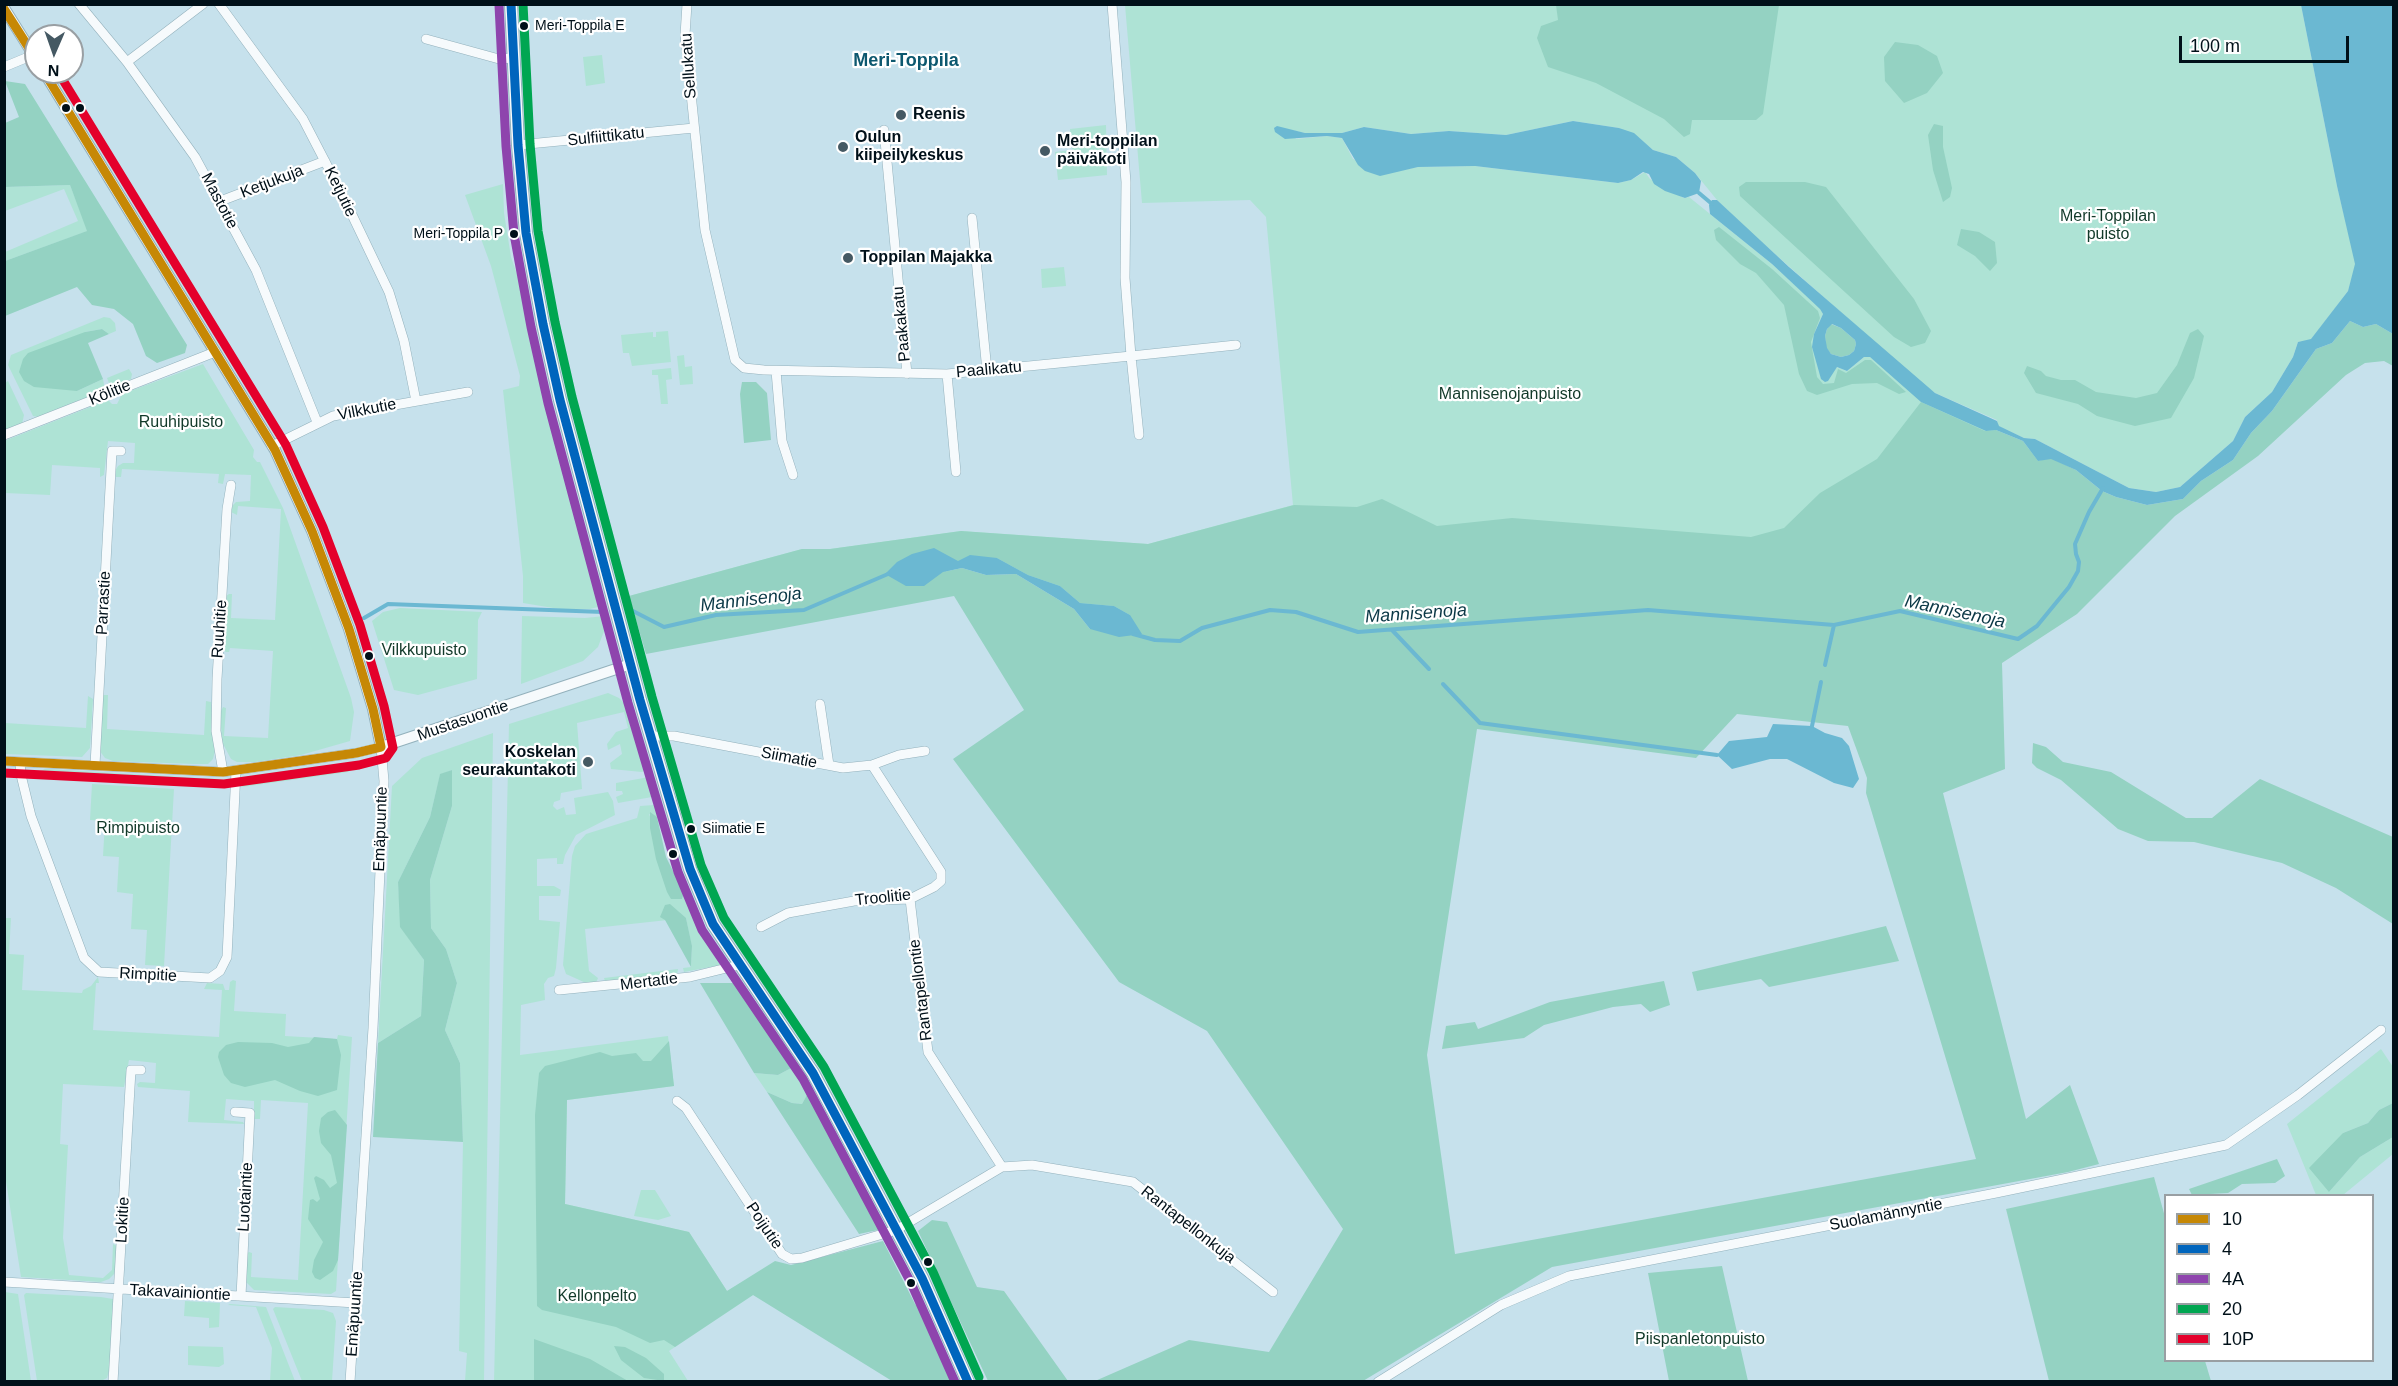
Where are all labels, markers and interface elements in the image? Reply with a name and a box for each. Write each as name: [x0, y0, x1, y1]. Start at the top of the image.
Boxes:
place label: Meri-Toppila E: [535, 18, 624, 34]
marker: Meri-Toppila E: [518, 20, 530, 32]
north arrow: [24, 24, 84, 84]
scale bar: [2182, 24, 2352, 62]
street label: Sellukatu: [677, 33, 701, 99]
text: 100 m: [2190, 36, 2240, 56]
district label: Meri-Toppila: [853, 50, 959, 72]
text: N: [47, 62, 59, 79]
unlabelled marker: [60, 102, 72, 114]
unlabelled marker: [74, 102, 86, 114]
place label: Reenis: [913, 105, 965, 125]
marker: Reenis: [894, 108, 908, 122]
street label: Sulfiittikatu: [567, 123, 645, 151]
place label: Oulun kiipeilykeskus: [855, 128, 964, 166]
place label: Meri-toppilan päiväkoti: [1057, 132, 1157, 170]
marker: Oulun kiipeilykeskus: [836, 140, 850, 154]
marker: Meri-toppilan päiväkoti: [1038, 144, 1052, 158]
street label: Ketjukuja: [238, 161, 306, 203]
street label: Ketjutie: [320, 164, 360, 220]
street label: Mastotie: [196, 170, 242, 232]
park label: Meri-Toppilan puisto: [2060, 207, 2156, 245]
place label: Meri-Toppila P: [414, 226, 503, 242]
marker: Meri-Toppila P: [508, 228, 520, 240]
place label: Toppilan Majakka: [860, 248, 992, 268]
marker: Toppilan Majakka: [841, 251, 855, 265]
street label: Paakakatu: [889, 286, 915, 362]
street label: Paalikatu: [955, 358, 1023, 382]
street label: Kölitie: [86, 376, 134, 410]
park label: Mannisenojanpuisto: [1439, 385, 1581, 405]
street label: Vilkkutie: [336, 395, 398, 425]
park label: Ruuhipuisto: [139, 413, 223, 433]
street label: Parrastie: [93, 571, 115, 635]
water label: Mannisenoja: [699, 583, 803, 617]
water label: Mannisenoja: [1903, 591, 2007, 633]
street label: Ruuhitie: [208, 599, 232, 659]
water label: Mannisenoja: [1364, 600, 1468, 628]
park label: Vilkkupuisto: [381, 641, 467, 661]
unlabelled marker: [363, 650, 375, 662]
street label: Mustasuontie: [415, 696, 511, 746]
place label: Koskelan seurakuntakoti: [462, 743, 576, 781]
street label: Siimatie: [759, 743, 819, 773]
marker: Koskelan seurakuntakoti: [581, 755, 595, 769]
street label: Emäpuuntie: [370, 786, 392, 872]
park label: Rimpipuisto: [96, 819, 180, 839]
place label: Siimatie E: [702, 821, 765, 837]
marker: Siimatie E: [685, 823, 697, 835]
unlabelled marker: [667, 848, 679, 860]
street label: Troolitie: [854, 886, 912, 910]
street label: Rantapellontie: [905, 938, 937, 1042]
street label: Rimpitie: [119, 964, 177, 986]
street label: Mertatie: [619, 969, 679, 995]
street label: Luotaintie: [235, 1162, 257, 1232]
street label: Rantapellonkuja: [1137, 1182, 1239, 1268]
legend: [2164, 1194, 2374, 1362]
street label: Suolamännyntie: [1828, 1195, 1944, 1235]
street label: Lokitie: [112, 1196, 134, 1244]
street label: Poijutie: [741, 1199, 787, 1253]
text: 10: [2222, 1209, 2242, 1229]
text: 4: [2222, 1239, 2232, 1259]
unlabelled marker: [922, 1256, 934, 1268]
text: 4A: [2222, 1269, 2244, 1289]
street label: Emäpuuntie: [342, 1271, 368, 1357]
unlabelled marker: [905, 1277, 917, 1289]
street label: Takavainiontie: [129, 1281, 231, 1305]
park label: Kellonpelto: [557, 1287, 637, 1307]
text: 20: [2222, 1299, 2242, 1319]
text: 10P: [2222, 1329, 2254, 1349]
park label: Piispanletonpuisto: [1635, 1330, 1765, 1350]

